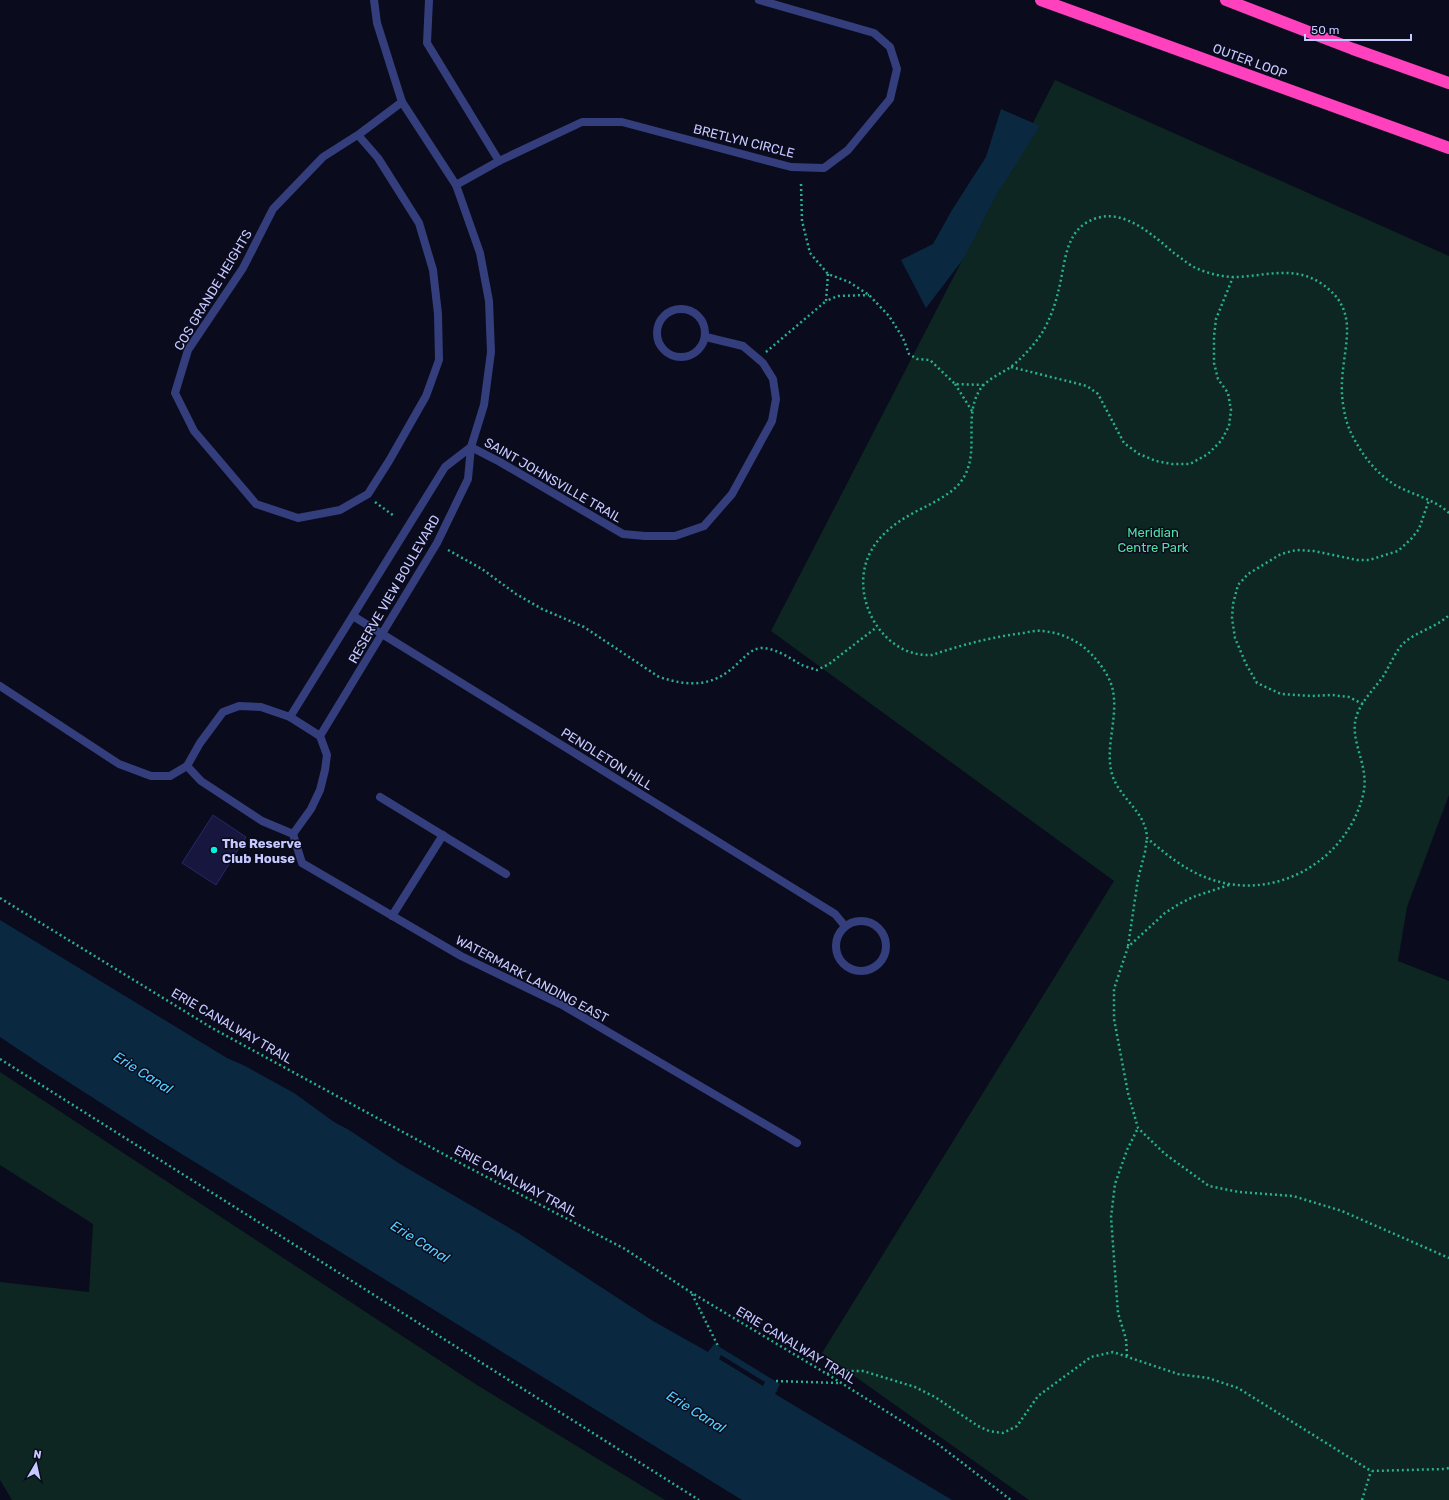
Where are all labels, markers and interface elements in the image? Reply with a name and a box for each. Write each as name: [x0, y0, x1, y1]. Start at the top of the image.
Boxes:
scale bar: [1305, 16, 1411, 42]
text: 50 m: [1311, 23, 1339, 37]
street label: OUTER LOOP: [1211, 41, 1289, 81]
street label: BRETLYN CIRCLE: [692, 121, 796, 161]
street label: COS GRANDE HEIGHTS: [171, 227, 255, 353]
street label: SAINT JOHNSVILLE TRAIL: [482, 435, 625, 526]
street label: RESERVE VIEW BOULEVARD: [345, 512, 443, 666]
park label: Meridian Centre Park: [1117, 525, 1189, 555]
street label: PENDLETON HILL: [558, 725, 656, 794]
place label: The Reserve Club House: [222, 836, 302, 866]
marker: The Reserve Club House: [209, 845, 219, 855]
street label: WATERMARK LANDING EAST: [453, 932, 611, 1026]
street label: ERIE CANALWAY TRAIL: [169, 985, 296, 1067]
water label: Erie Canal: [110, 1048, 176, 1098]
street label: ERIE CANALWAY TRAIL: [452, 1142, 581, 1220]
water label: Erie Canal: [387, 1217, 453, 1267]
street label: ERIE CANALWAY TRAIL: [733, 1303, 859, 1387]
water label: Erie Canal: [663, 1387, 729, 1437]
north arrow: [16, 1444, 56, 1484]
text: N: [33, 1448, 42, 1462]

